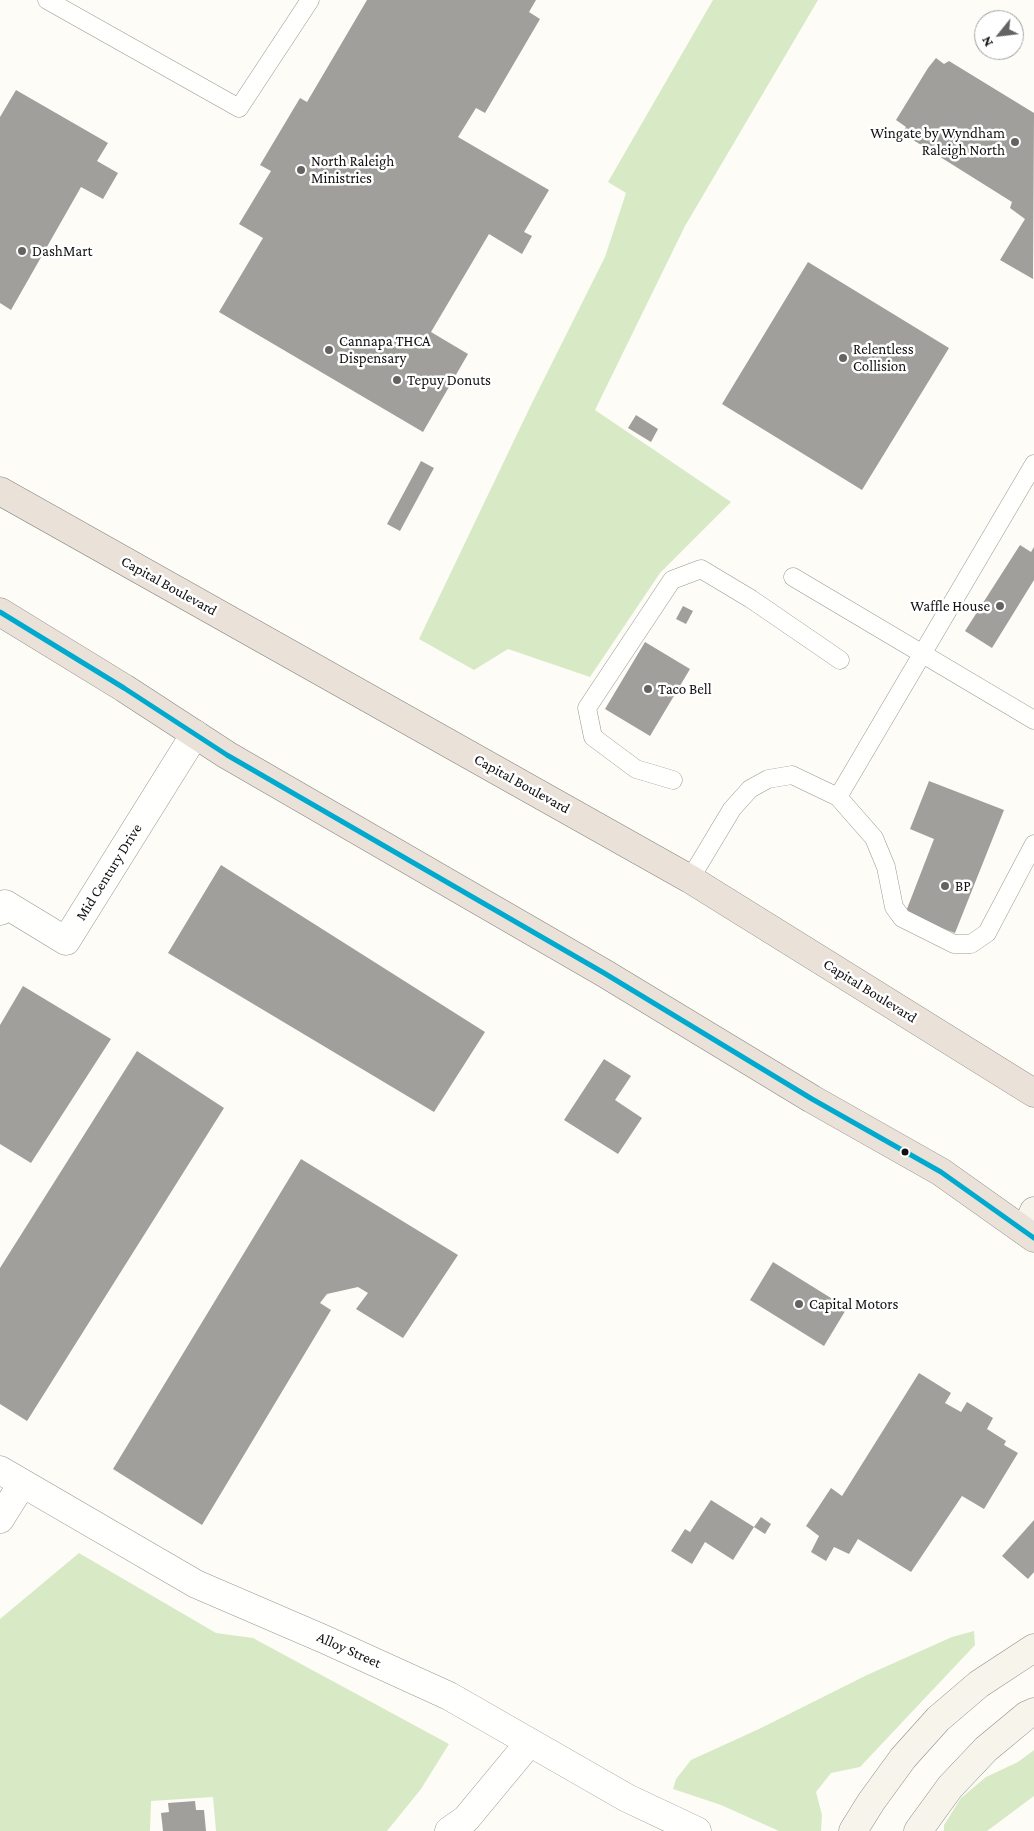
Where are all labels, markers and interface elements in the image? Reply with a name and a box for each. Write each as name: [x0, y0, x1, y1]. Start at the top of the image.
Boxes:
north arrow: [974, 10, 1024, 60]
text: N: [977, 34, 996, 50]
place label: Wingate by Wyndham Raleigh North: [870, 124, 1005, 159]
marker: Wingate by Wyndham Raleigh North: [1009, 136, 1021, 148]
place label: North Raleigh Ministries: [311, 152, 394, 187]
marker: North Raleigh Ministries: [295, 164, 307, 176]
place label: DashMart: [32, 242, 93, 260]
marker: DashMart: [16, 245, 28, 257]
place label: Cannapa THCA Dispensary: [339, 332, 431, 367]
place label: Relentless Collision: [853, 340, 914, 375]
marker: Cannapa THCA Dispensary: [323, 344, 335, 356]
marker: Relentless Collision: [837, 352, 849, 364]
place label: Tepuy Donuts: [407, 371, 491, 389]
marker: Tepuy Donuts: [391, 374, 403, 386]
street label: Capital Boulevard: [118, 552, 220, 620]
place label: Waffle House: [910, 597, 990, 615]
marker: Waffle House: [994, 600, 1006, 612]
place label: Taco Bell: [658, 680, 712, 698]
marker: Taco Bell: [642, 683, 654, 695]
street label: Capital Boulevard: [471, 750, 573, 818]
street label: Mid Century Drive: [72, 820, 146, 924]
place label: BP: [955, 877, 971, 895]
marker: BP: [939, 880, 951, 892]
street label: Capital Boulevard: [820, 955, 920, 1027]
unlabelled marker: [900, 1147, 910, 1157]
place label: Capital Motors: [809, 1295, 898, 1313]
marker: Capital Motors: [793, 1298, 805, 1310]
street label: Alloy Street: [314, 1628, 384, 1672]

